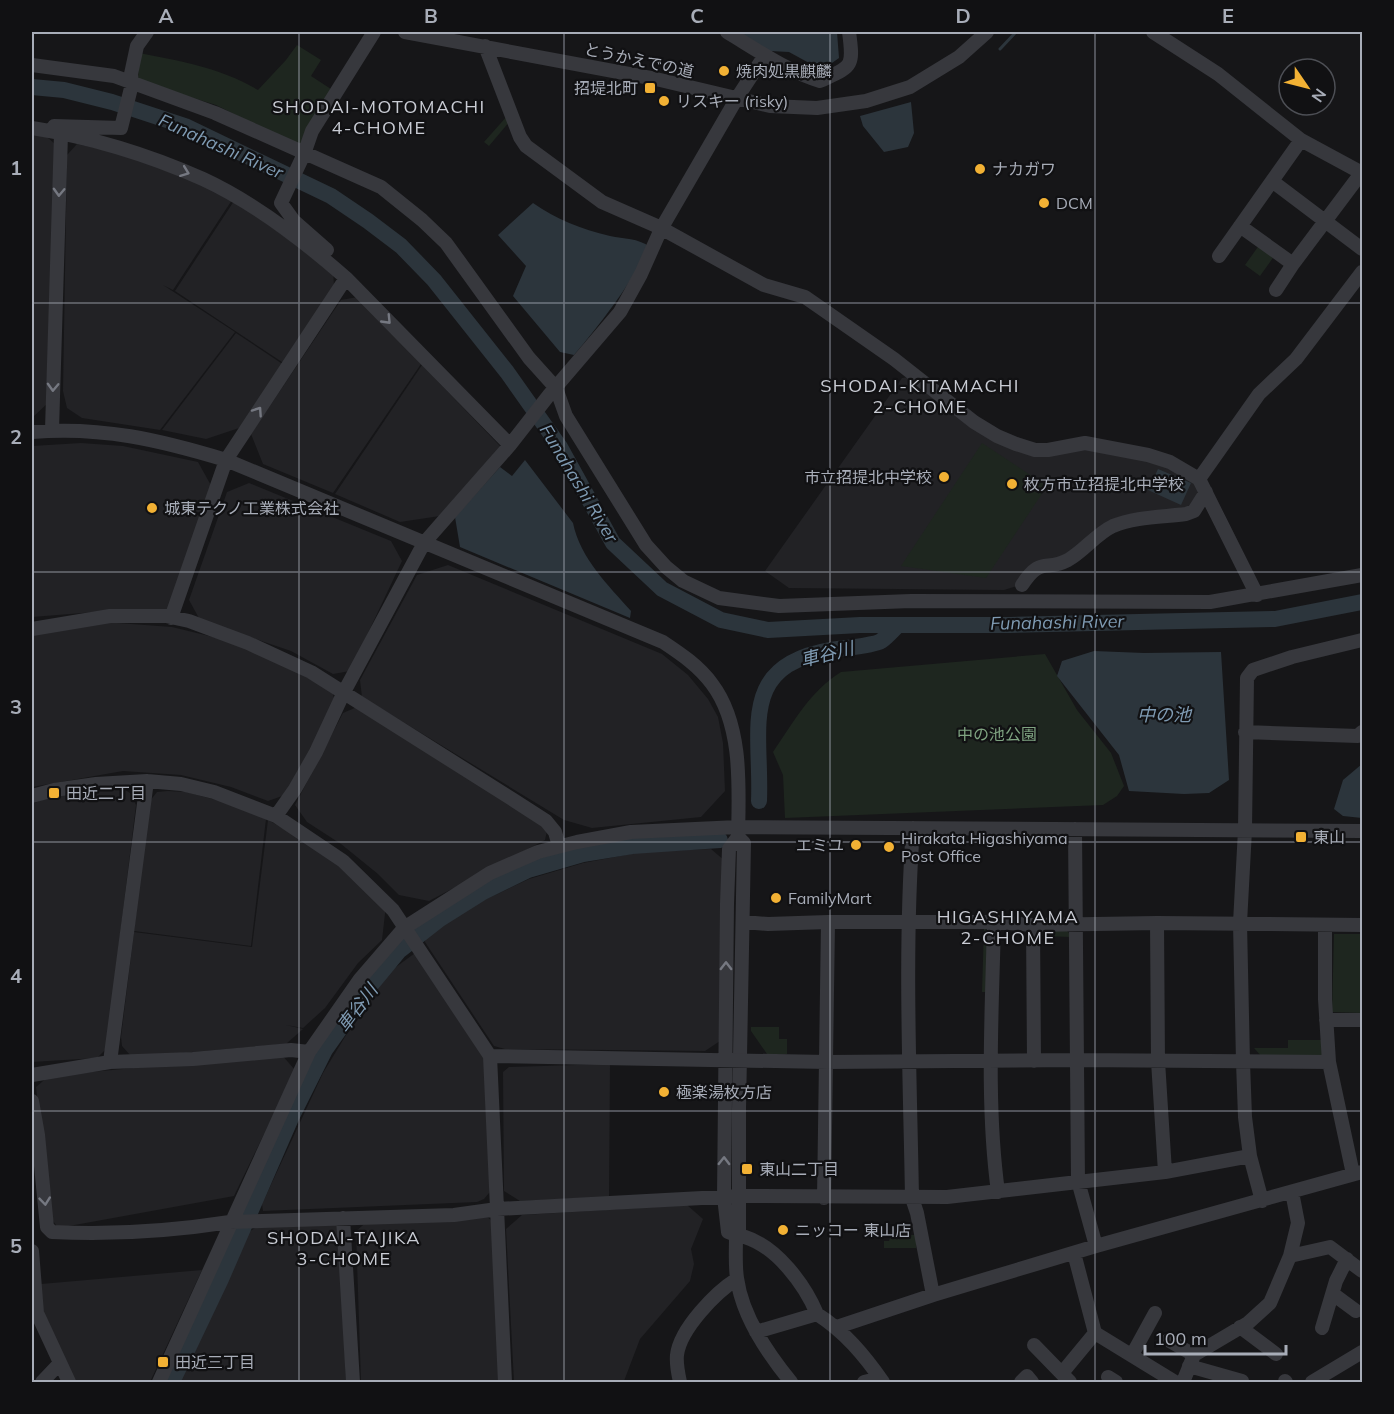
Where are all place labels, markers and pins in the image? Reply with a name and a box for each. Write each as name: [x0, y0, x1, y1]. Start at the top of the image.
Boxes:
place label: 焼肉処黒麒麟: [736, 61, 832, 81]
marker: 焼肉処黒麒麟: [717, 64, 731, 78]
place label: 招堤北町: [574, 78, 638, 98]
marker: 招堤北町: [643, 81, 657, 95]
place label: リスキー (risky): [676, 91, 788, 111]
marker: リスキー (risky): [657, 94, 671, 108]
place label: ナカガワ: [992, 159, 1056, 179]
marker: ナカガワ: [973, 162, 987, 176]
place label: DCM: [1056, 193, 1093, 213]
marker: DCM: [1037, 196, 1051, 210]
place label: 市立招提北中学校: [804, 467, 932, 487]
marker: 市立招提北中学校: [937, 470, 951, 484]
place label: 枚方市立招提北中学校: [1024, 474, 1184, 494]
marker: 枚方市立招提北中学校: [1005, 477, 1019, 491]
place label: 城東テクノ工業株式会社: [164, 498, 339, 518]
marker: 城東テクノ工業株式会社: [145, 501, 159, 515]
place label: 田近二丁目: [66, 783, 146, 803]
marker: 田近二丁目: [47, 786, 61, 800]
place label: 東山: [1313, 827, 1345, 847]
place label: Hirakata Higashiyama Post Office: [901, 828, 1068, 866]
marker: 東山: [1294, 830, 1308, 844]
place label: エミユ: [796, 835, 844, 855]
marker: エミユ: [849, 838, 863, 852]
marker: Hirakata Higashiyama Post Office: [882, 840, 896, 854]
place label: FamilyMart: [788, 888, 872, 908]
marker: FamilyMart: [769, 891, 783, 905]
place label: 極楽湯枚方店: [676, 1082, 772, 1102]
marker: 極楽湯枚方店: [657, 1085, 671, 1099]
place label: 東山二丁目: [759, 1159, 839, 1179]
marker: 東山二丁目: [740, 1162, 754, 1176]
place label: ニッコー 東山店: [795, 1220, 911, 1240]
marker: ニッコー 東山店: [776, 1223, 790, 1237]
place label: 田近三丁目: [175, 1352, 255, 1372]
marker: 田近三丁目: [156, 1355, 170, 1369]

